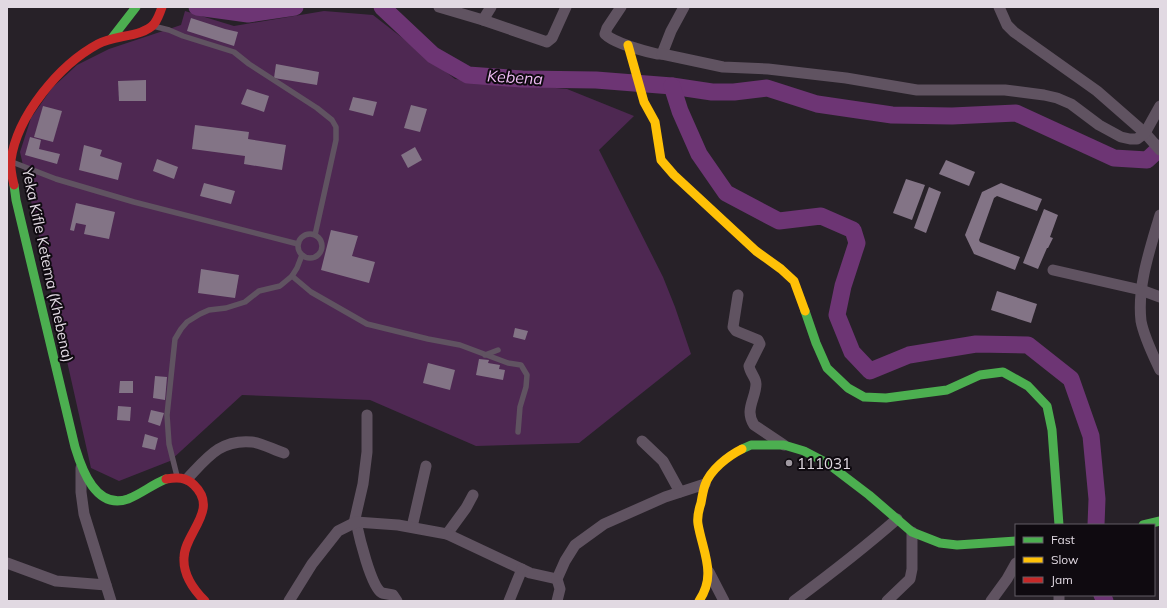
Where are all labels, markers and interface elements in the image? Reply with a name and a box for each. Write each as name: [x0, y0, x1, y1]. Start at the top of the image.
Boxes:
water label: Kebena: [487, 66, 544, 88]
street label: Yeka Kifle Ketema (Khebena): [18, 165, 78, 364]
place label: 111031: [797, 454, 851, 473]
marker: 111031: [784, 458, 794, 468]
legend: [1015, 524, 1155, 596]
text: Fast: [1051, 532, 1075, 547]
text: Slow: [1051, 552, 1079, 567]
text: Jam: [1051, 572, 1073, 587]

